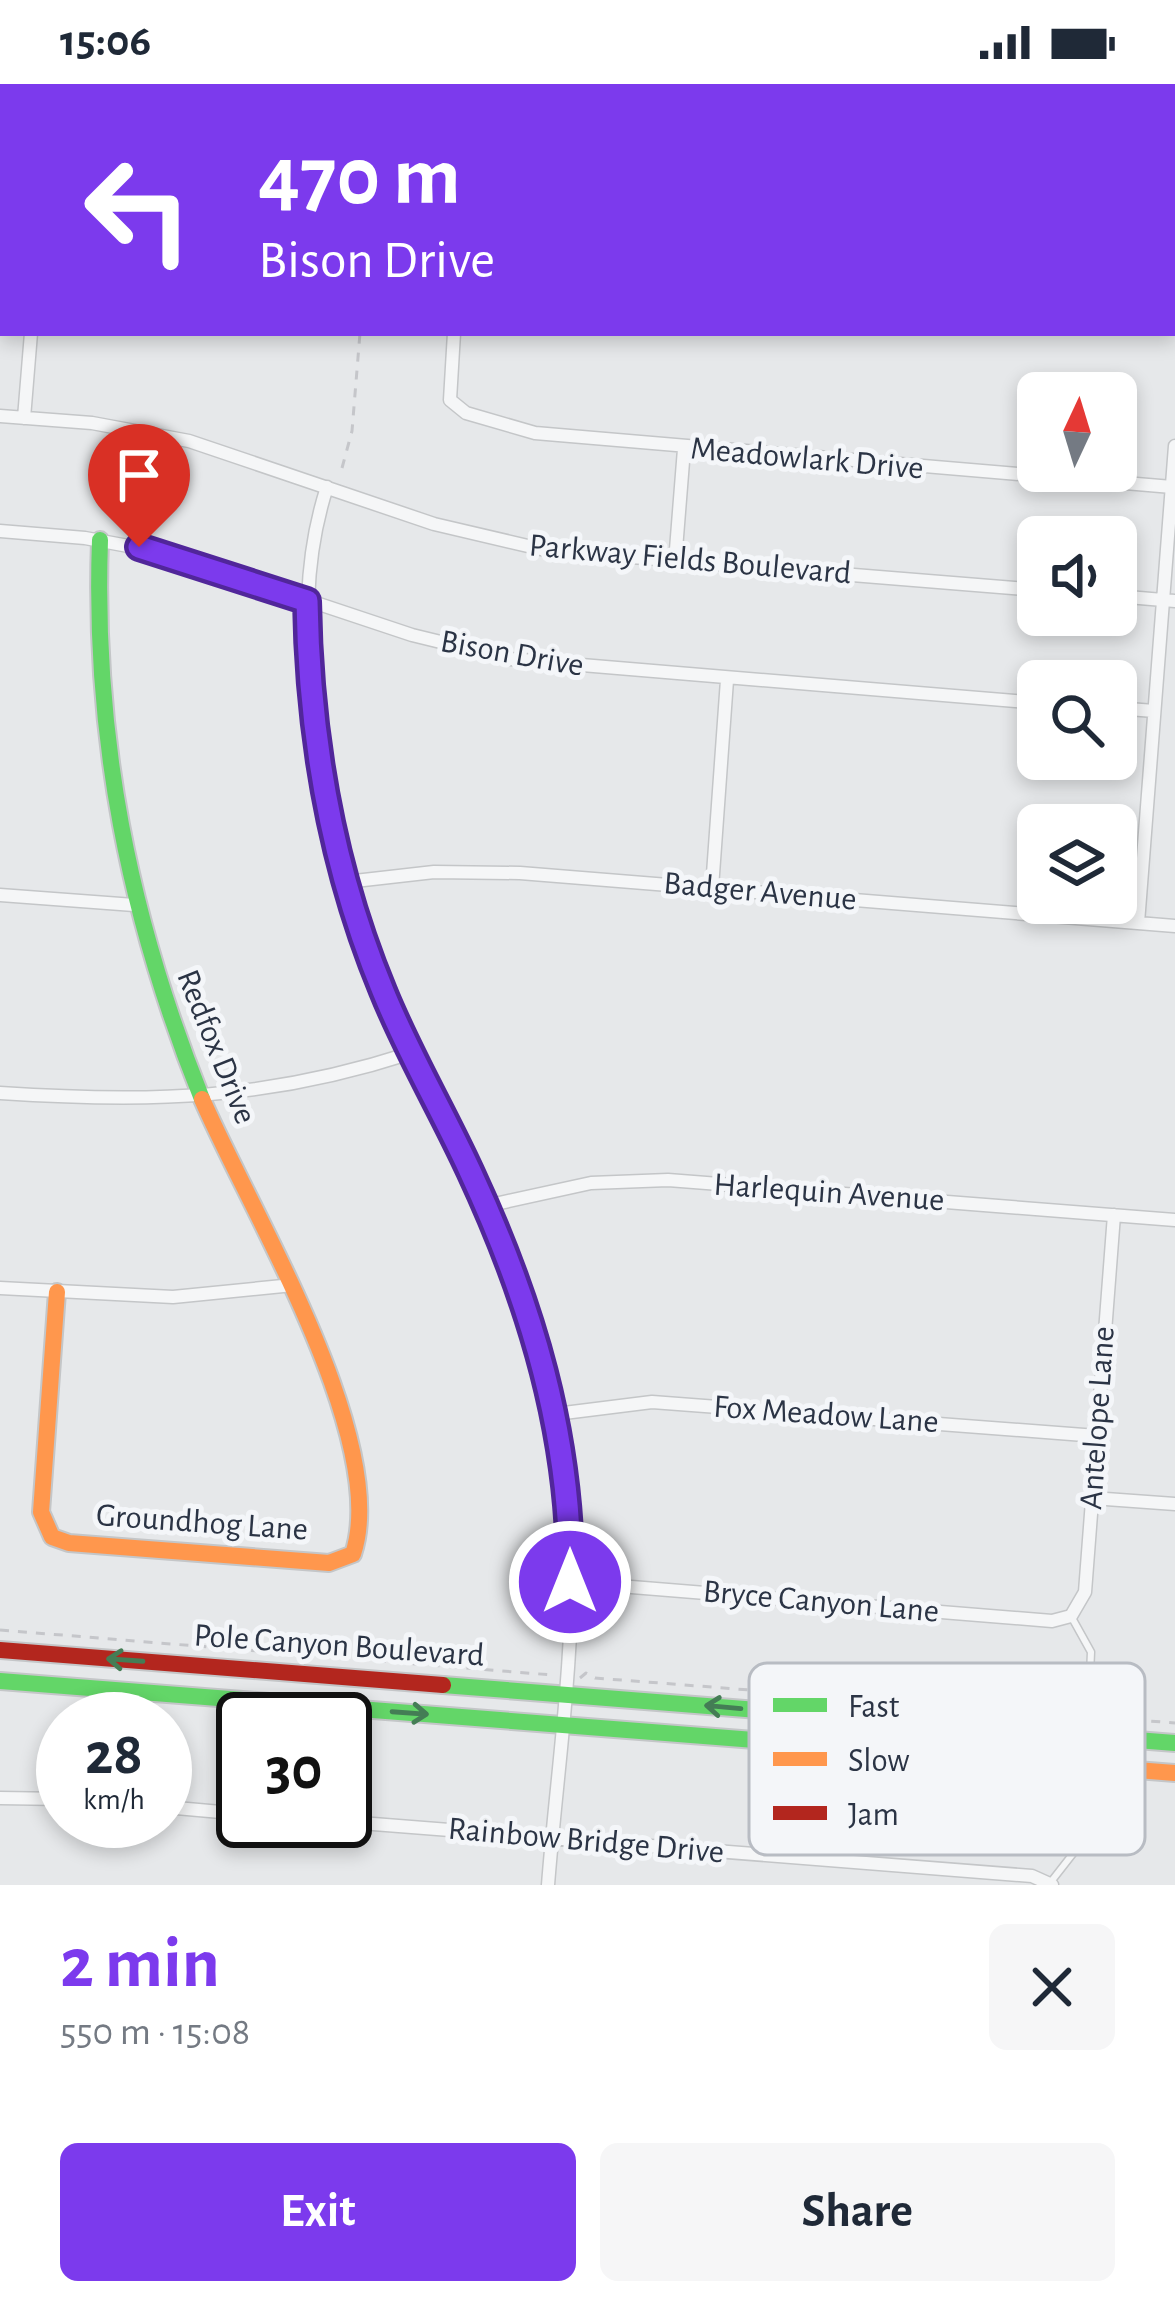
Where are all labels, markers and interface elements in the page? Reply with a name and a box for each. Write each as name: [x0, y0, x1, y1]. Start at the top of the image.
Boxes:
text: 15:06: [60, 19, 151, 64]
icon: left: [60, 132, 216, 288]
text: 470 m: [258, 136, 461, 220]
text: Bison Drive: [258, 234, 495, 288]
north arrow: [1017, 372, 1137, 492]
map controls: [1017, 372, 1137, 924]
pin: [88, 424, 190, 547]
street label: Meadowlark Drive: [689, 432, 925, 486]
icon: arrive: [106, 442, 172, 508]
button: sound: [1017, 516, 1137, 636]
street label: Parkway Fields Boulevard: [528, 529, 852, 591]
street label: Bison Drive: [438, 625, 586, 683]
button: search: [1017, 660, 1137, 780]
button: layers: [1017, 804, 1137, 924]
street label: Badger Avenue: [662, 867, 858, 917]
street label: Redfox Drive: [170, 965, 262, 1129]
street label: Harlequin Avenue: [713, 1168, 945, 1218]
street label: Antelope Lane: [1075, 1325, 1121, 1511]
street label: Fox Meadow Lane: [712, 1391, 940, 1439]
street label: Groundhog Lane: [95, 1499, 309, 1547]
position arrow: [507, 1519, 633, 1645]
street label: Bryce Canyon Lane: [702, 1575, 940, 1629]
street label: Pole Canyon Boulevard: [193, 1619, 485, 1673]
one-way arrow: [106, 1648, 145, 1671]
legend: [749, 1663, 1145, 1855]
text: Fast: [848, 1691, 900, 1724]
speed limit sign: 30: [216, 1692, 372, 1848]
one-way arrow: [705, 1695, 744, 1718]
one-way arrow: [390, 1702, 429, 1725]
text: 28: [85, 1725, 143, 1785]
text: Slow: [848, 1745, 909, 1778]
text: km/h: [83, 1785, 145, 1815]
text: Jam: [848, 1799, 899, 1832]
street label: Rainbow Bridge Drive: [447, 1812, 725, 1870]
button: close: [989, 1924, 1115, 2050]
text: 2 min: [60, 1928, 220, 2000]
text: 550 m · 15:08: [60, 2013, 250, 2052]
button: Exit: [60, 2143, 576, 2281]
button: Share: [600, 2143, 1115, 2281]

